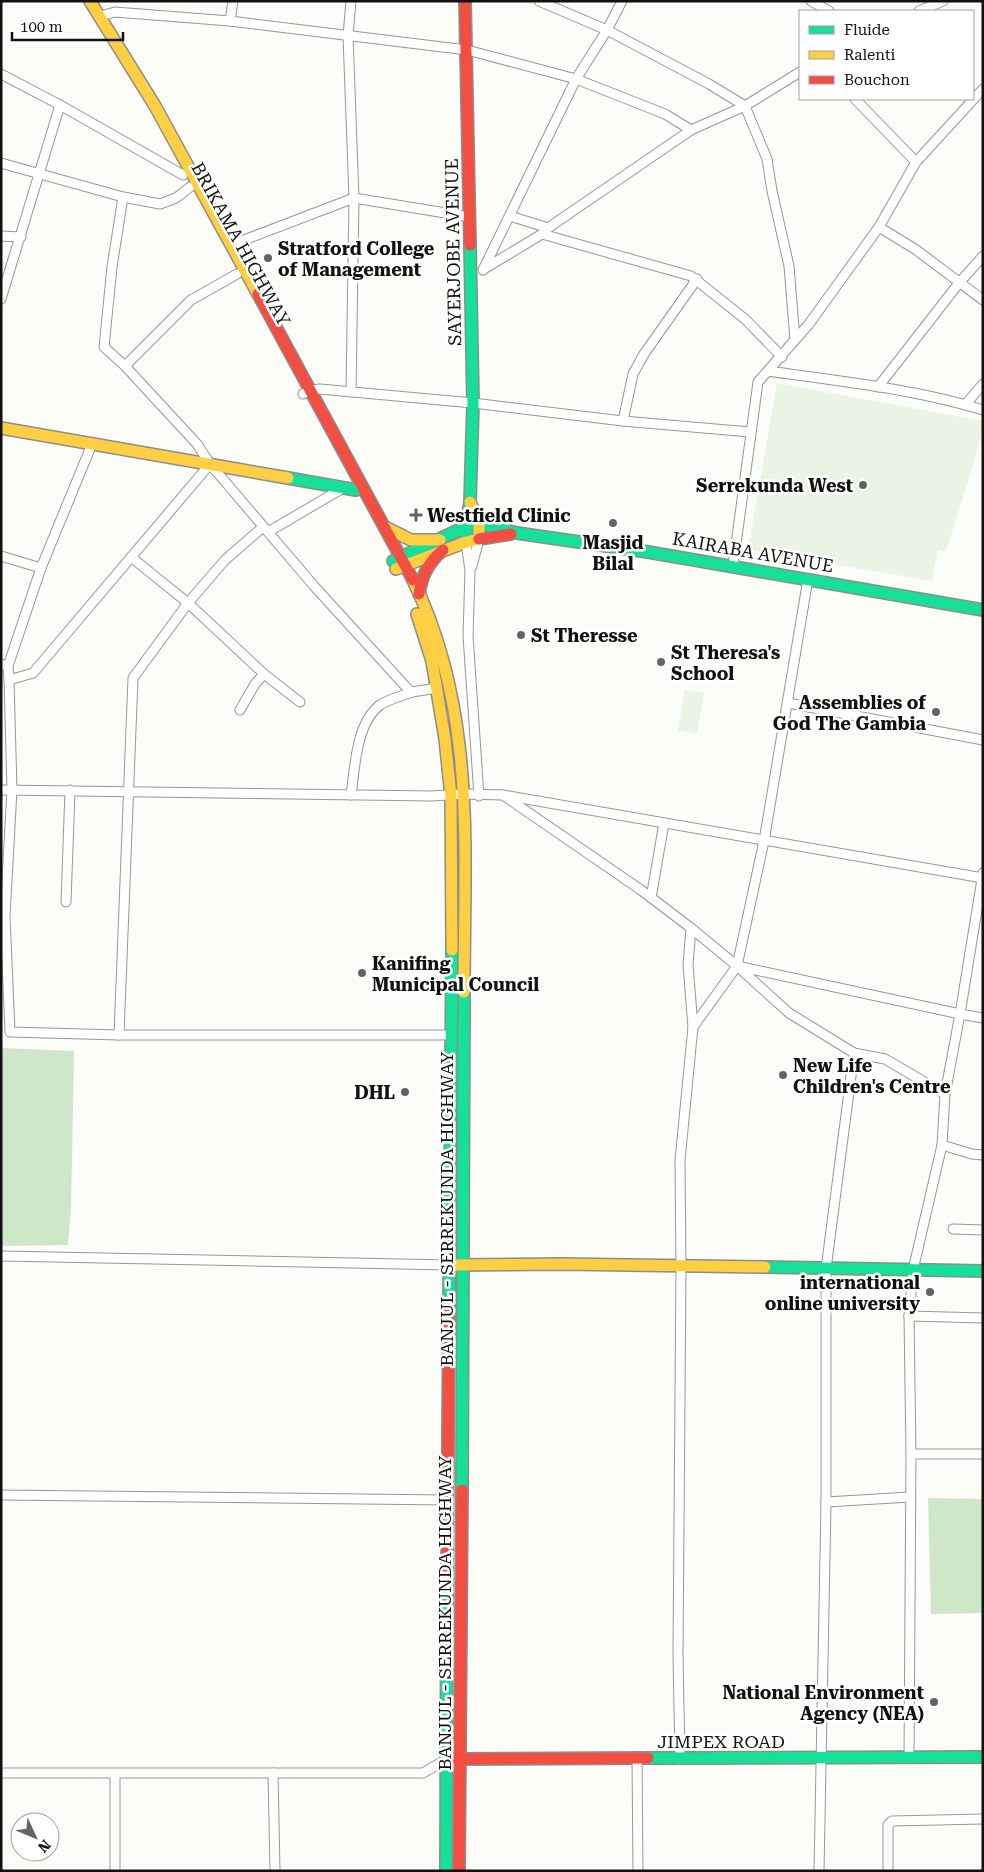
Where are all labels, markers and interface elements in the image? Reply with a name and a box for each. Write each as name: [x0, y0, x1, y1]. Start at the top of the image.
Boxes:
scale bar: [12, 10, 124, 42]
legend: [799, 10, 974, 100]
text: 100 m: [20, 18, 63, 36]
text: Fluide: [844, 21, 890, 39]
text: Ralenti: [844, 46, 896, 64]
text: Bouchon: [844, 71, 910, 89]
street label: SAYERJOBE AVENUE: [441, 158, 465, 346]
street label: BRIKAMA HIGHWAY: [187, 159, 295, 330]
place label: Stratford College of Management: [278, 238, 435, 280]
marker: Stratford College of Management: [262, 252, 274, 264]
place label: Serrekunda West: [696, 475, 853, 496]
marker: Serrekunda West: [857, 479, 869, 491]
place label: Westfield Clinic: [427, 505, 571, 526]
marker: Westfield Clinic: [409, 508, 423, 522]
marker: Masjid Bilal: [607, 517, 619, 529]
street label: KAIRABA AVENUE: [671, 527, 835, 577]
place label: Masjid Bilal: [582, 532, 644, 574]
place label: St Theresse: [531, 625, 638, 646]
marker: St Theresse: [515, 629, 527, 641]
place label: St Theresa's School: [671, 642, 780, 684]
marker: St Theresa's School: [655, 656, 667, 668]
place label: Assemblies of God The Gambia: [773, 692, 927, 734]
marker: Assemblies of God The Gambia: [930, 706, 942, 718]
place label: Kanifing Municipal Council: [372, 953, 539, 995]
marker: Kanifing Municipal Council: [356, 967, 368, 979]
street label: BANJUL - SERREKUNDA HIGHWAY: [436, 1051, 457, 1367]
place label: New Life Children's Centre: [793, 1055, 951, 1097]
marker: New Life Children's Centre: [777, 1069, 789, 1081]
place label: DHL: [354, 1082, 395, 1103]
marker: DHL: [399, 1086, 411, 1098]
place label: international online university: [765, 1272, 920, 1314]
marker: international online university: [924, 1286, 936, 1298]
street label: BANJUL - SERREKUNDA HIGHWAY: [434, 1455, 455, 1771]
place label: National Environment Agency (NEA): [722, 1682, 924, 1724]
marker: National Environment Agency (NEA): [928, 1696, 940, 1708]
street label: JIMPEX ROAD: [657, 1731, 785, 1752]
north arrow: [10, 1812, 60, 1862]
text: N: [35, 1837, 54, 1856]

